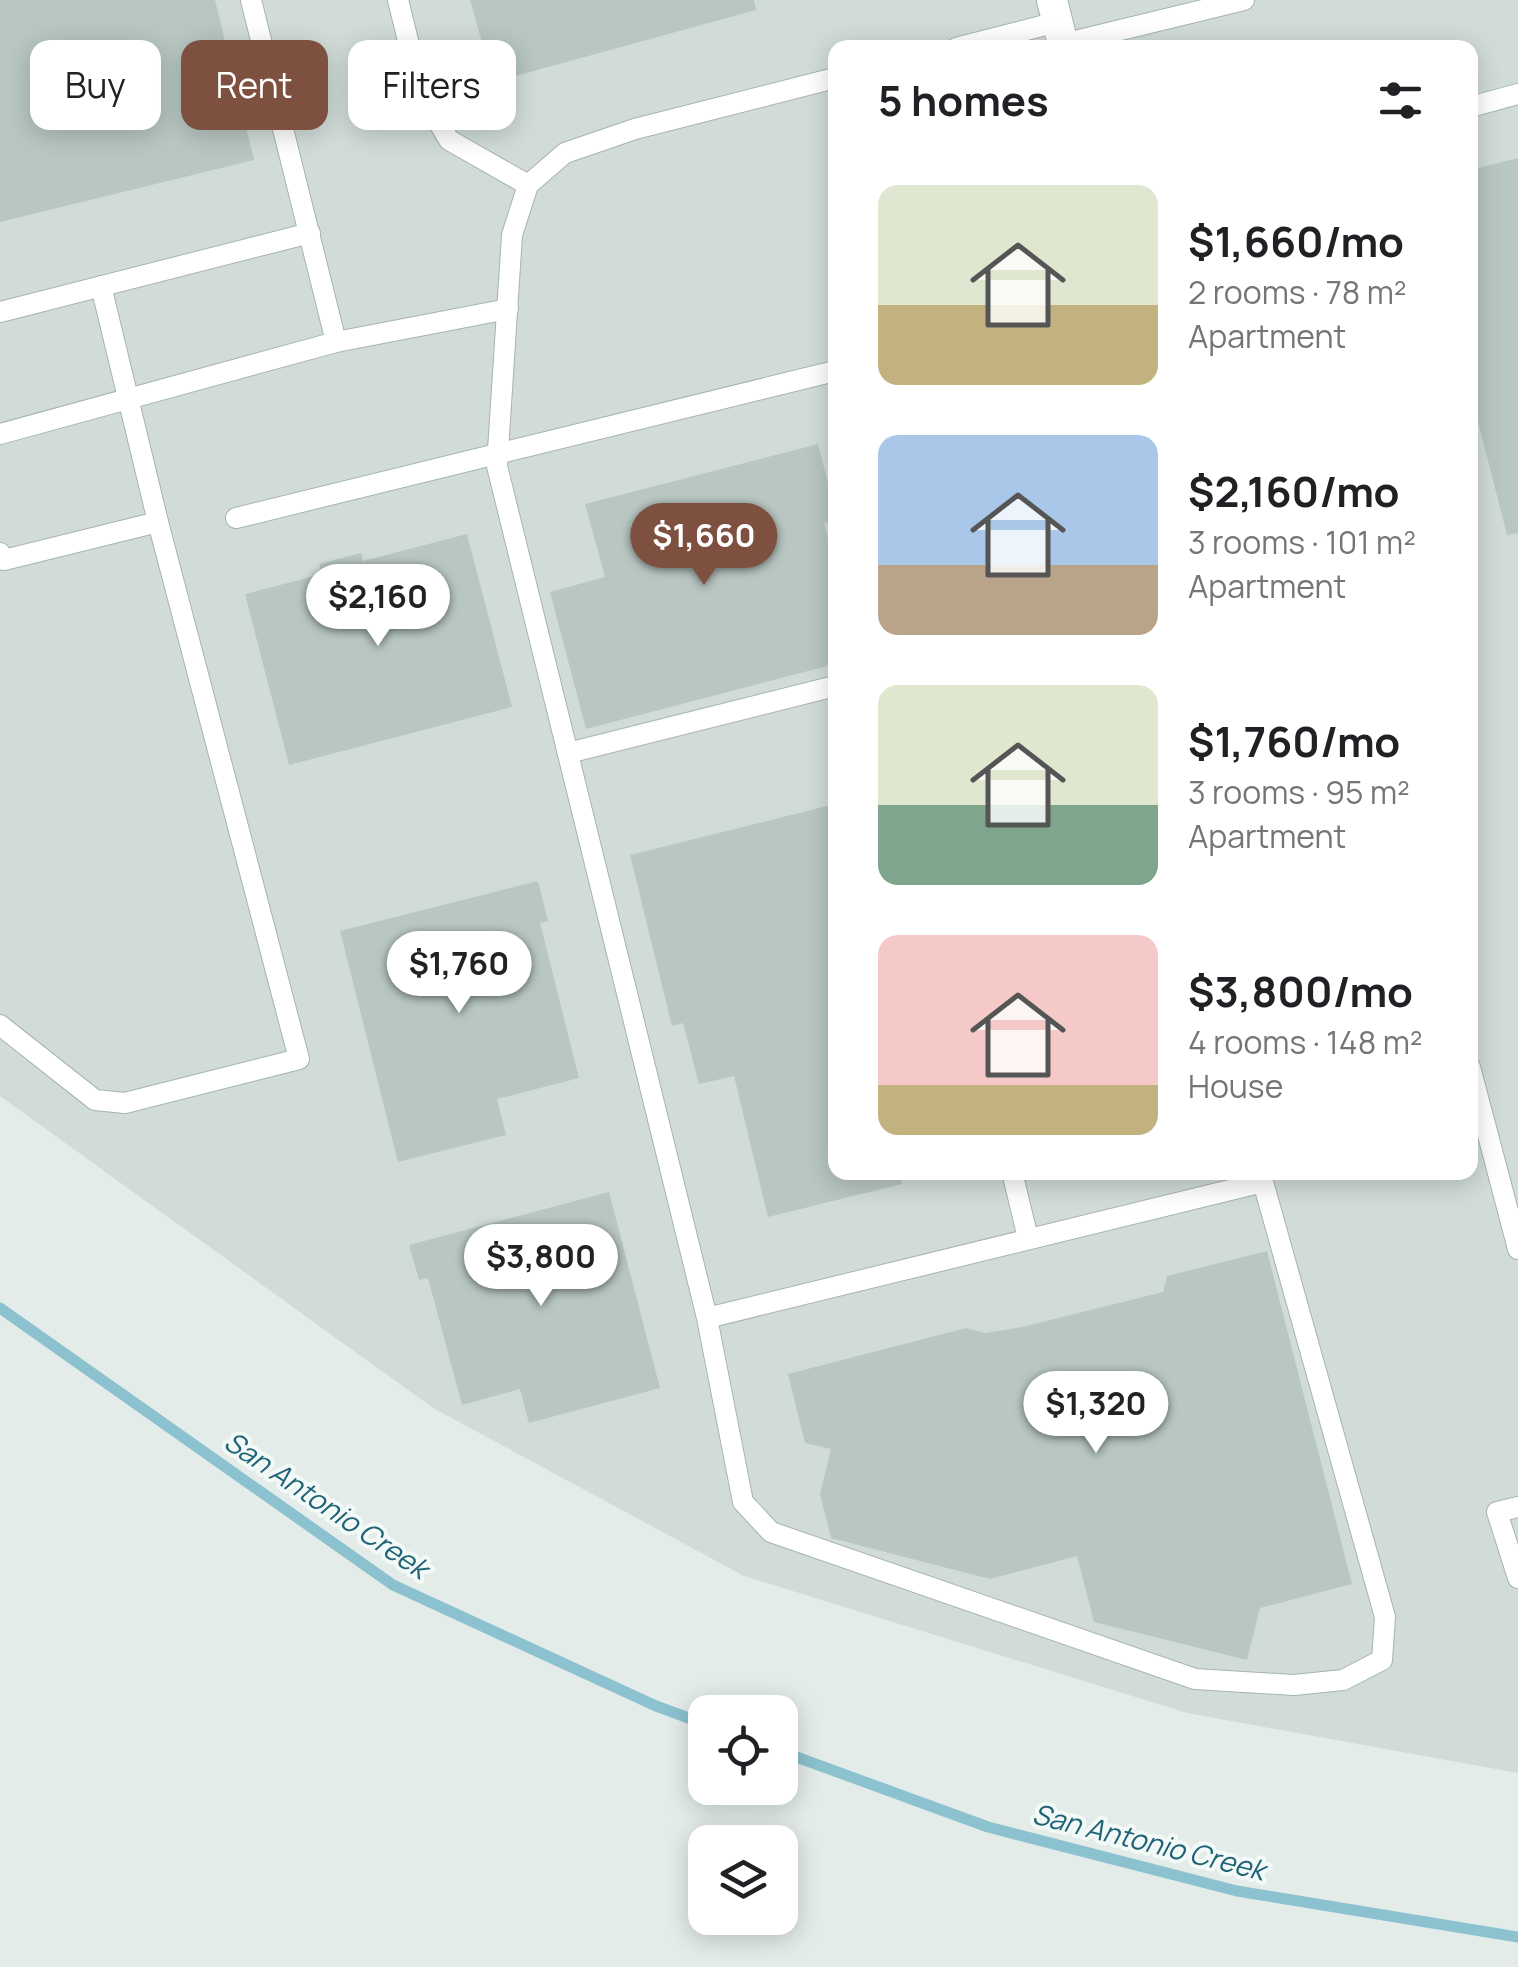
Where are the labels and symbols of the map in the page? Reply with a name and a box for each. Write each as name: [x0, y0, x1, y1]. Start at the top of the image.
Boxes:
pin: $1,660: [623, 503, 785, 588]
pin: $2,160: [297, 564, 459, 649]
pin: $1,760: [378, 931, 540, 1016]
pin: $3,800: [460, 1224, 622, 1309]
pin: $1,320: [1015, 1371, 1177, 1456]
water label: San Antonio Creek: [218, 1422, 440, 1589]
water label: San Antonio Creek: [1029, 1794, 1273, 1889]

